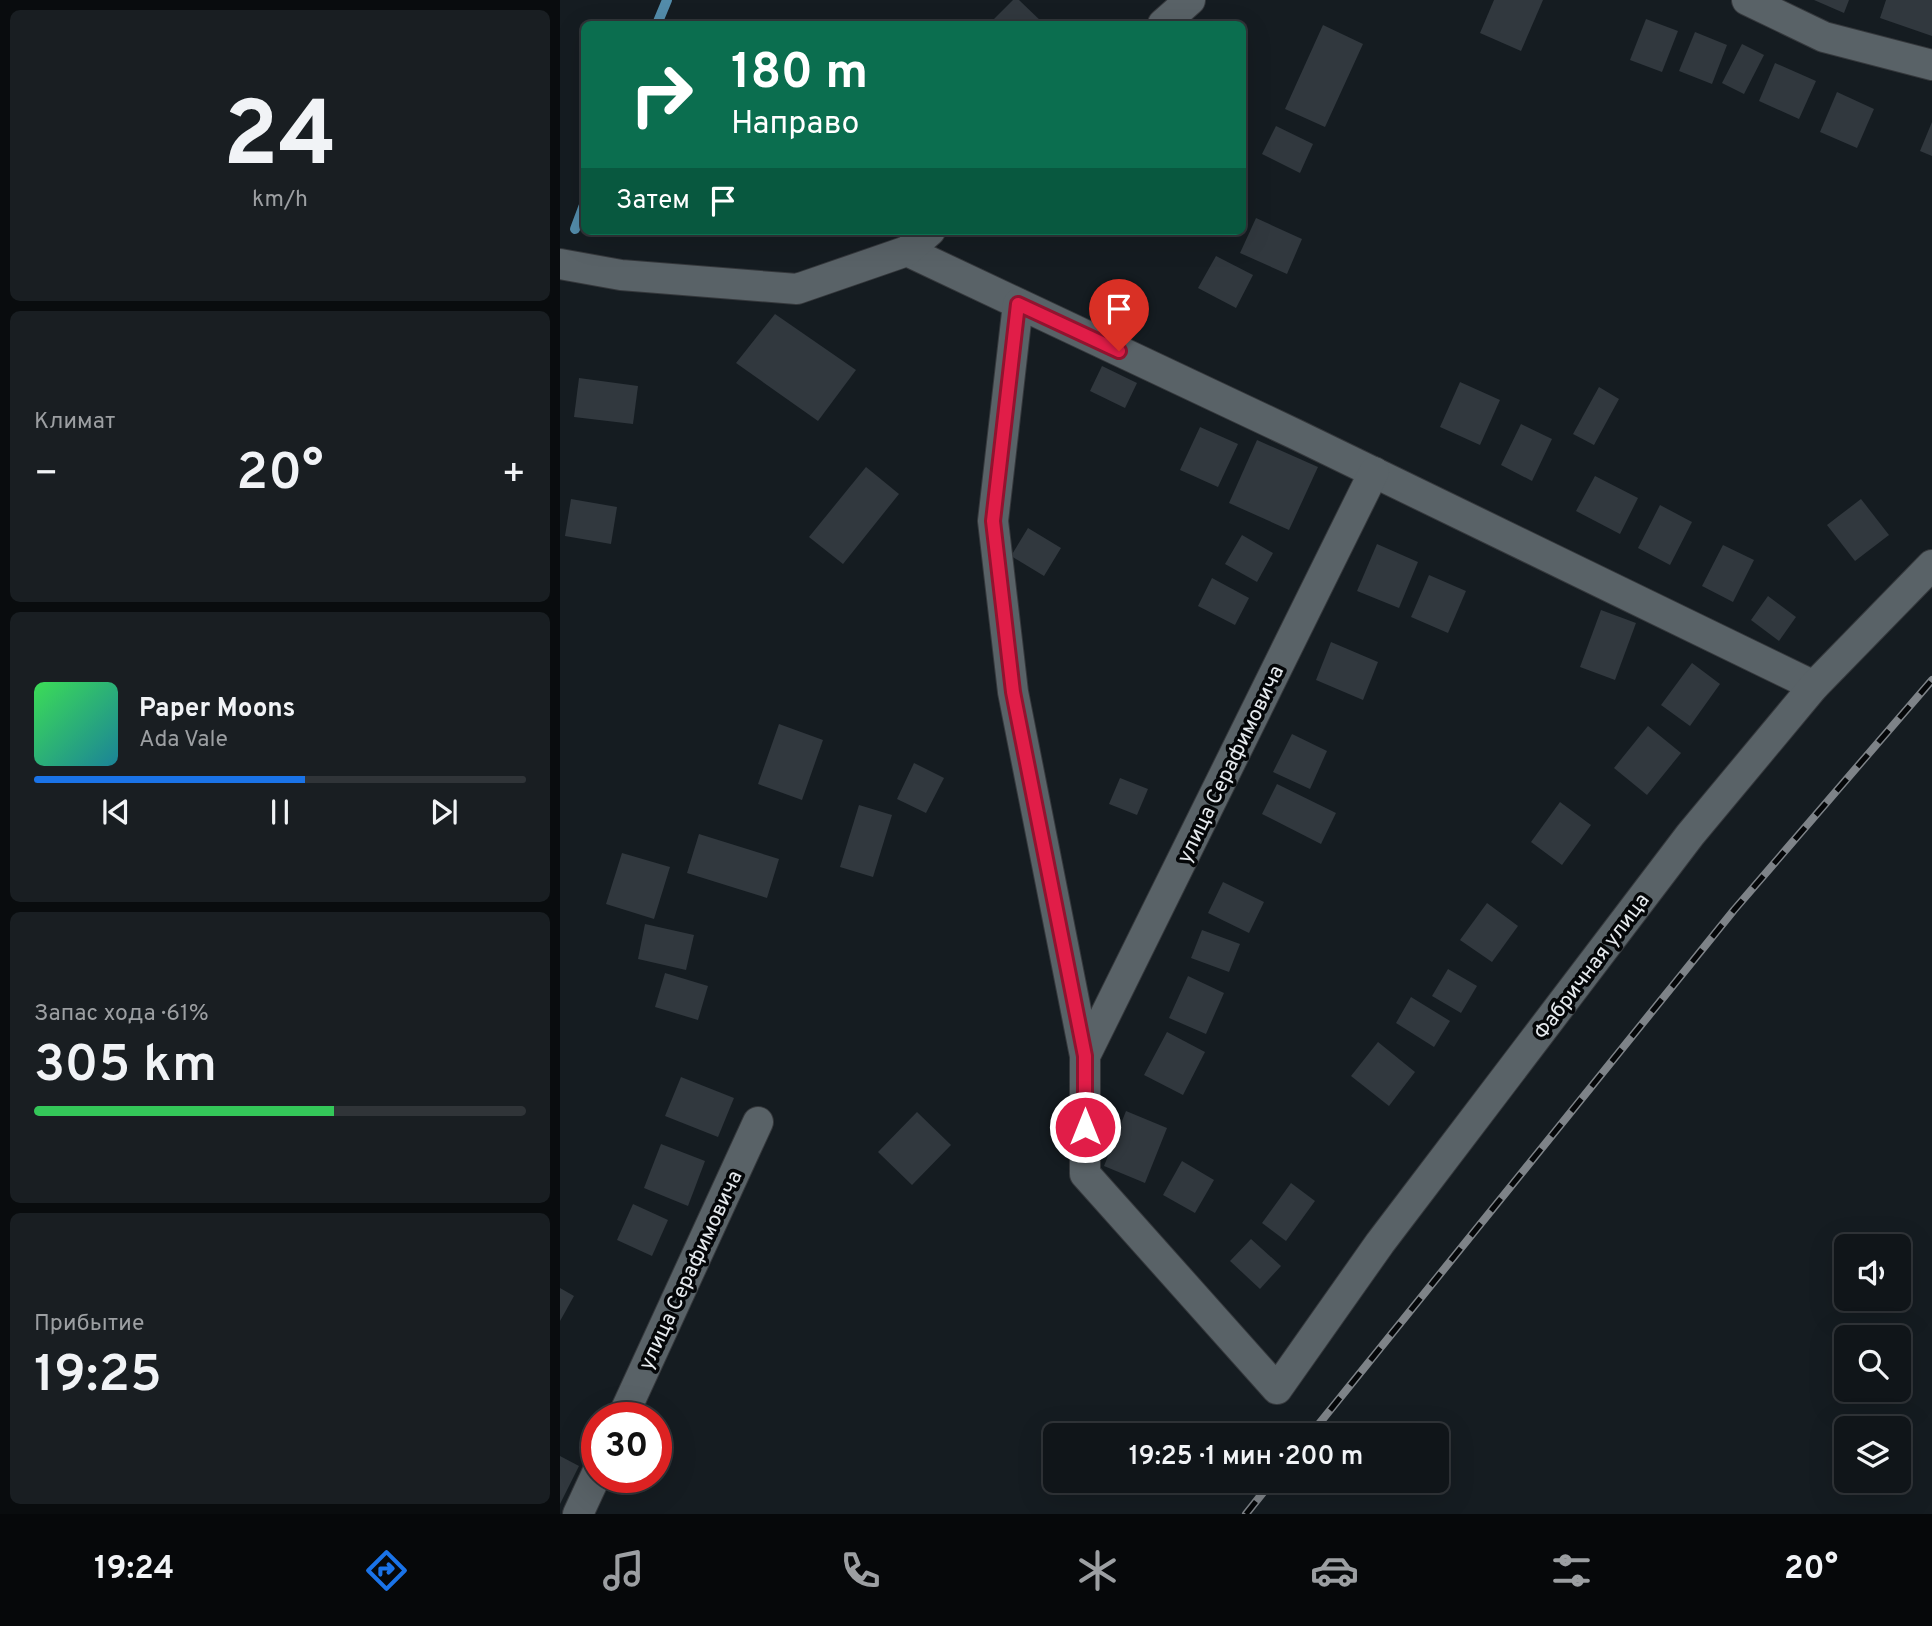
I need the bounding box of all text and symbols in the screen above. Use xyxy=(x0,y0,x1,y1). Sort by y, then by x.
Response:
text: 180 m xyxy=(731,44,868,106)
icon: right xyxy=(616,49,707,140)
text: 24 xyxy=(223,83,337,198)
text: Направо xyxy=(731,105,859,145)
icon: arrive xyxy=(704,182,742,220)
text: Затем xyxy=(616,185,690,218)
text: km/h xyxy=(252,186,308,215)
pin xyxy=(1089,279,1149,351)
icon: arrive xyxy=(1100,290,1138,328)
text: Климат xyxy=(34,408,115,437)
text: 20° xyxy=(236,442,324,508)
text: − xyxy=(34,451,59,500)
text: + xyxy=(501,451,526,500)
street label: улица Серафимовича xyxy=(1172,661,1291,868)
text: Paper Moons xyxy=(139,693,295,726)
text: Ada Vale xyxy=(139,726,228,755)
icon: previous xyxy=(97,793,135,831)
icon: pause xyxy=(261,793,299,831)
icon: next xyxy=(425,793,463,831)
street label: Фабричная улица xyxy=(1528,888,1656,1046)
text: Запас хода · 61% xyxy=(34,1000,209,1029)
text: 305 km xyxy=(34,1034,217,1100)
position arrow xyxy=(1048,1090,1122,1164)
street label: улица Серафимовича xyxy=(633,1167,749,1375)
map controls xyxy=(1834,1234,1911,1493)
button: sound xyxy=(1834,1234,1911,1311)
text: Прибытие xyxy=(34,1310,144,1339)
button: search xyxy=(1834,1325,1911,1402)
text: 19:25 xyxy=(34,1344,162,1410)
speed limit sign: 30 xyxy=(581,1402,672,1493)
button: layers xyxy=(1834,1416,1911,1493)
text: 19:25 · 1 мин · 200 m xyxy=(1129,1441,1363,1474)
icon: directions xyxy=(362,1546,411,1595)
icon: music xyxy=(599,1546,648,1595)
icon: phone xyxy=(836,1546,885,1595)
icon: climate xyxy=(1073,1546,1122,1595)
icon: car xyxy=(1310,1546,1359,1595)
icon: filters xyxy=(1547,1546,1596,1595)
text: 19:24 xyxy=(94,1550,174,1590)
text: 20° xyxy=(1784,1550,1838,1590)

